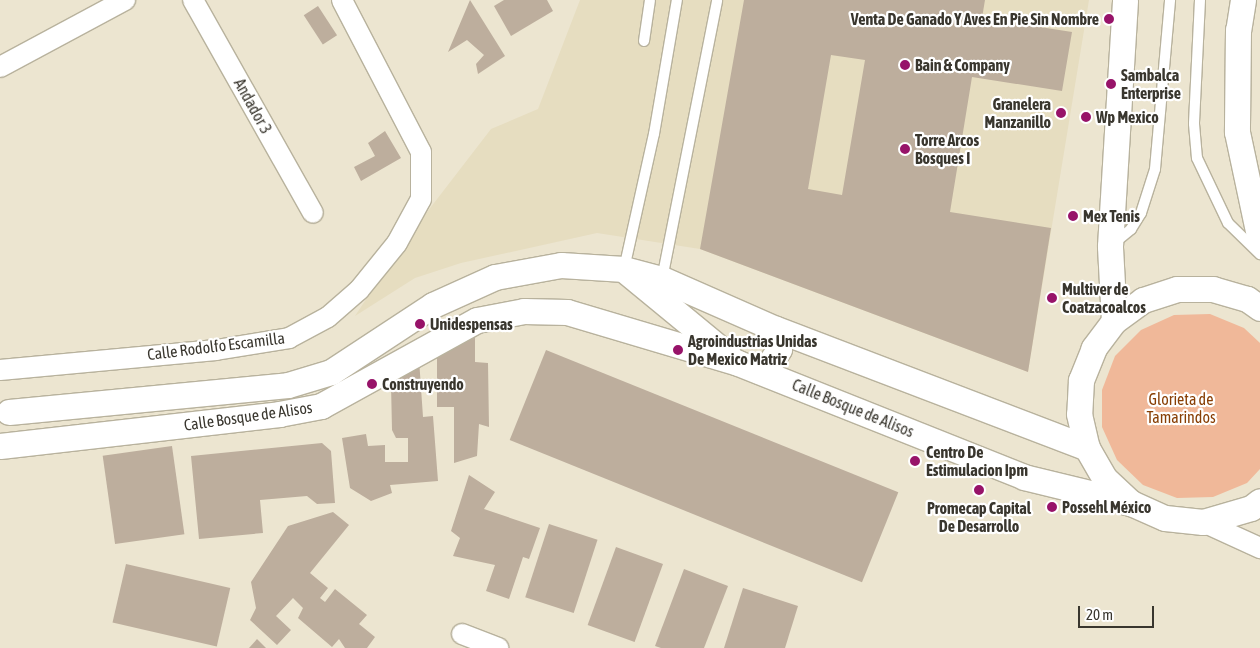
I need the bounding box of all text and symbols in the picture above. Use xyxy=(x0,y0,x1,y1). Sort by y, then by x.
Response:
place label: Venta De Ganado Y Aves En Pie Sin Nombre xyxy=(851,9,1099,29)
marker: Venta De Ganado Y Aves En Pie Sin Nombre xyxy=(1103,13,1115,25)
place label: Bain & Company xyxy=(915,55,1010,75)
marker: Bain & Company xyxy=(899,59,911,71)
place label: Sambalca Enterprise xyxy=(1121,65,1181,103)
street label: Andador 3 xyxy=(230,75,276,137)
marker: Sambalca Enterprise xyxy=(1105,78,1117,90)
place label: Granelera Manzanillo xyxy=(985,94,1051,132)
marker: Granelera Manzanillo xyxy=(1055,107,1067,119)
place label: Wp Mexico xyxy=(1096,107,1159,127)
marker: Wp Mexico xyxy=(1080,111,1092,123)
place label: Torre Arcos Bosques I xyxy=(915,130,979,168)
marker: Torre Arcos Bosques I xyxy=(899,143,911,155)
place label: Mex Tenis xyxy=(1083,206,1140,226)
marker: Mex Tenis xyxy=(1067,210,1079,222)
place label: Multiver de Coatzacoalcos xyxy=(1062,279,1146,317)
marker: Multiver de Coatzacoalcos xyxy=(1046,292,1058,304)
place label: Unidespensas xyxy=(430,314,513,334)
marker: Unidespensas xyxy=(414,318,426,330)
street label: Calle Rodolfo Escamilla xyxy=(146,328,286,364)
place label: Agroindustrias Unidas De Mexico Matriz xyxy=(688,331,817,369)
marker: Agroindustrias Unidas De Mexico Matriz xyxy=(672,344,684,356)
place label: Construyendo xyxy=(382,374,464,394)
street label: Calle Bosque de Alisos xyxy=(789,375,917,441)
marker: Construyendo xyxy=(366,378,378,390)
park label: Glorieta de Tamarindos xyxy=(1146,389,1216,427)
street label: Calle Bosque de Alisos xyxy=(183,397,313,435)
place label: Centro De Estimulacion Ipm xyxy=(926,442,1028,480)
marker: Centro De Estimulacion Ipm xyxy=(908,454,922,468)
marker: Promecap Capital De Desarrollo xyxy=(973,484,985,496)
place label: Possehl México xyxy=(1062,497,1151,517)
place label: Promecap Capital De Desarrollo xyxy=(927,498,1031,536)
marker: Possehl México xyxy=(1046,501,1058,513)
scale bar xyxy=(1080,596,1156,628)
text: 20 m xyxy=(1086,606,1113,623)

